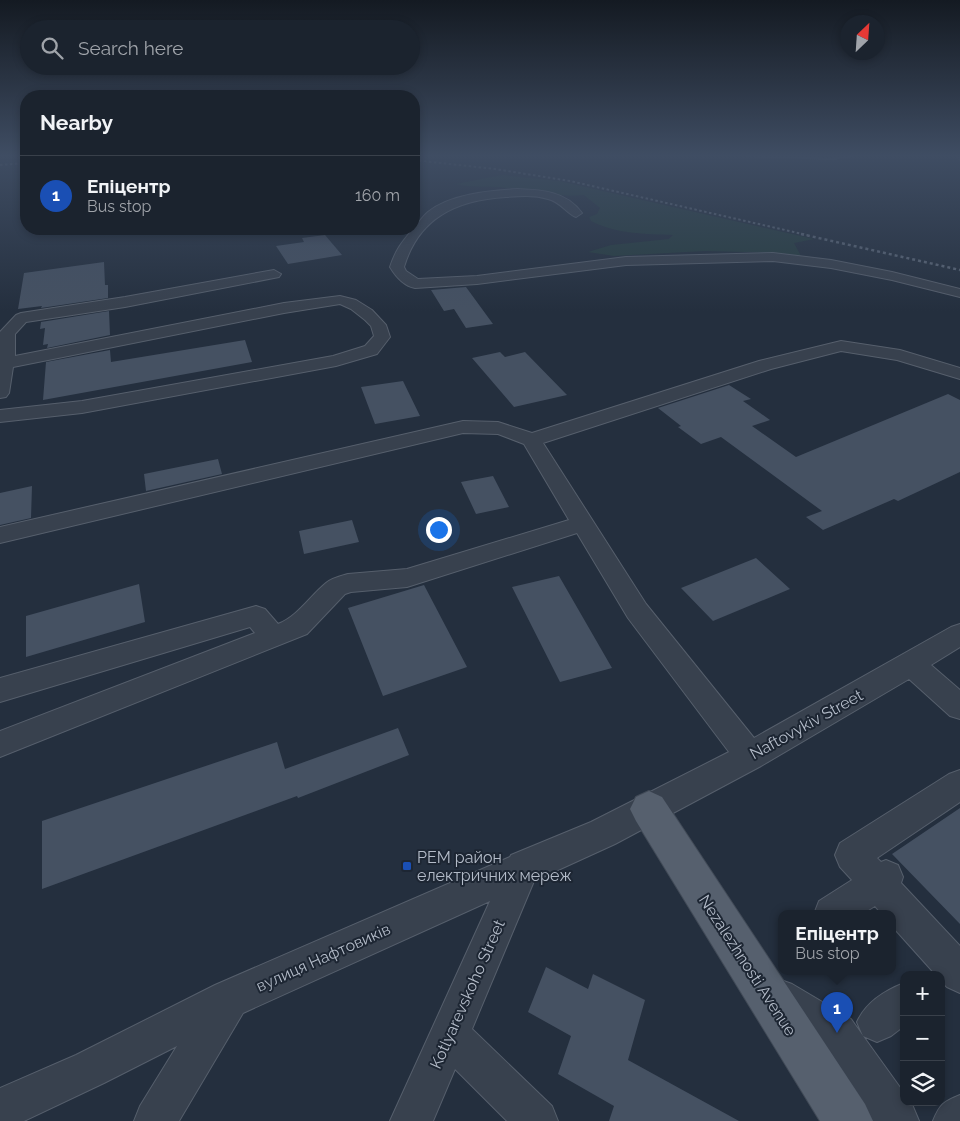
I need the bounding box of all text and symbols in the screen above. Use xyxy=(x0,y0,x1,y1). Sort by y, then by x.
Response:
north arrow xyxy=(840,15,885,60)
search box xyxy=(20,20,420,75)
icon: search xyxy=(38,34,66,62)
text: Search here xyxy=(78,37,184,59)
text: Nearby xyxy=(40,110,113,135)
text: Епіцентр xyxy=(87,175,170,197)
text: 1 xyxy=(52,186,60,205)
text: 160 m xyxy=(355,186,400,205)
text: Bus stop xyxy=(87,197,151,216)
your location xyxy=(426,517,452,543)
street label: Naftovykiv Street xyxy=(746,685,867,763)
place label: РЕМ район електричних мереж xyxy=(417,848,572,885)
marker: РЕМ район електричних мереж xyxy=(401,860,413,872)
street label: Nezalezhnosti Avenue xyxy=(695,891,800,1039)
popup xyxy=(778,910,896,975)
street label: Kotlyarevskoho Street xyxy=(426,916,509,1072)
street label: вулиця Нафтовиків xyxy=(253,919,393,996)
text: Епіцентр xyxy=(795,922,879,944)
text: Bus stop xyxy=(795,944,860,963)
map controls xyxy=(900,971,945,1106)
button: + xyxy=(900,971,945,1016)
pin: 1 xyxy=(821,992,853,1033)
button: − xyxy=(900,1016,945,1061)
button: layers xyxy=(900,1061,945,1106)

